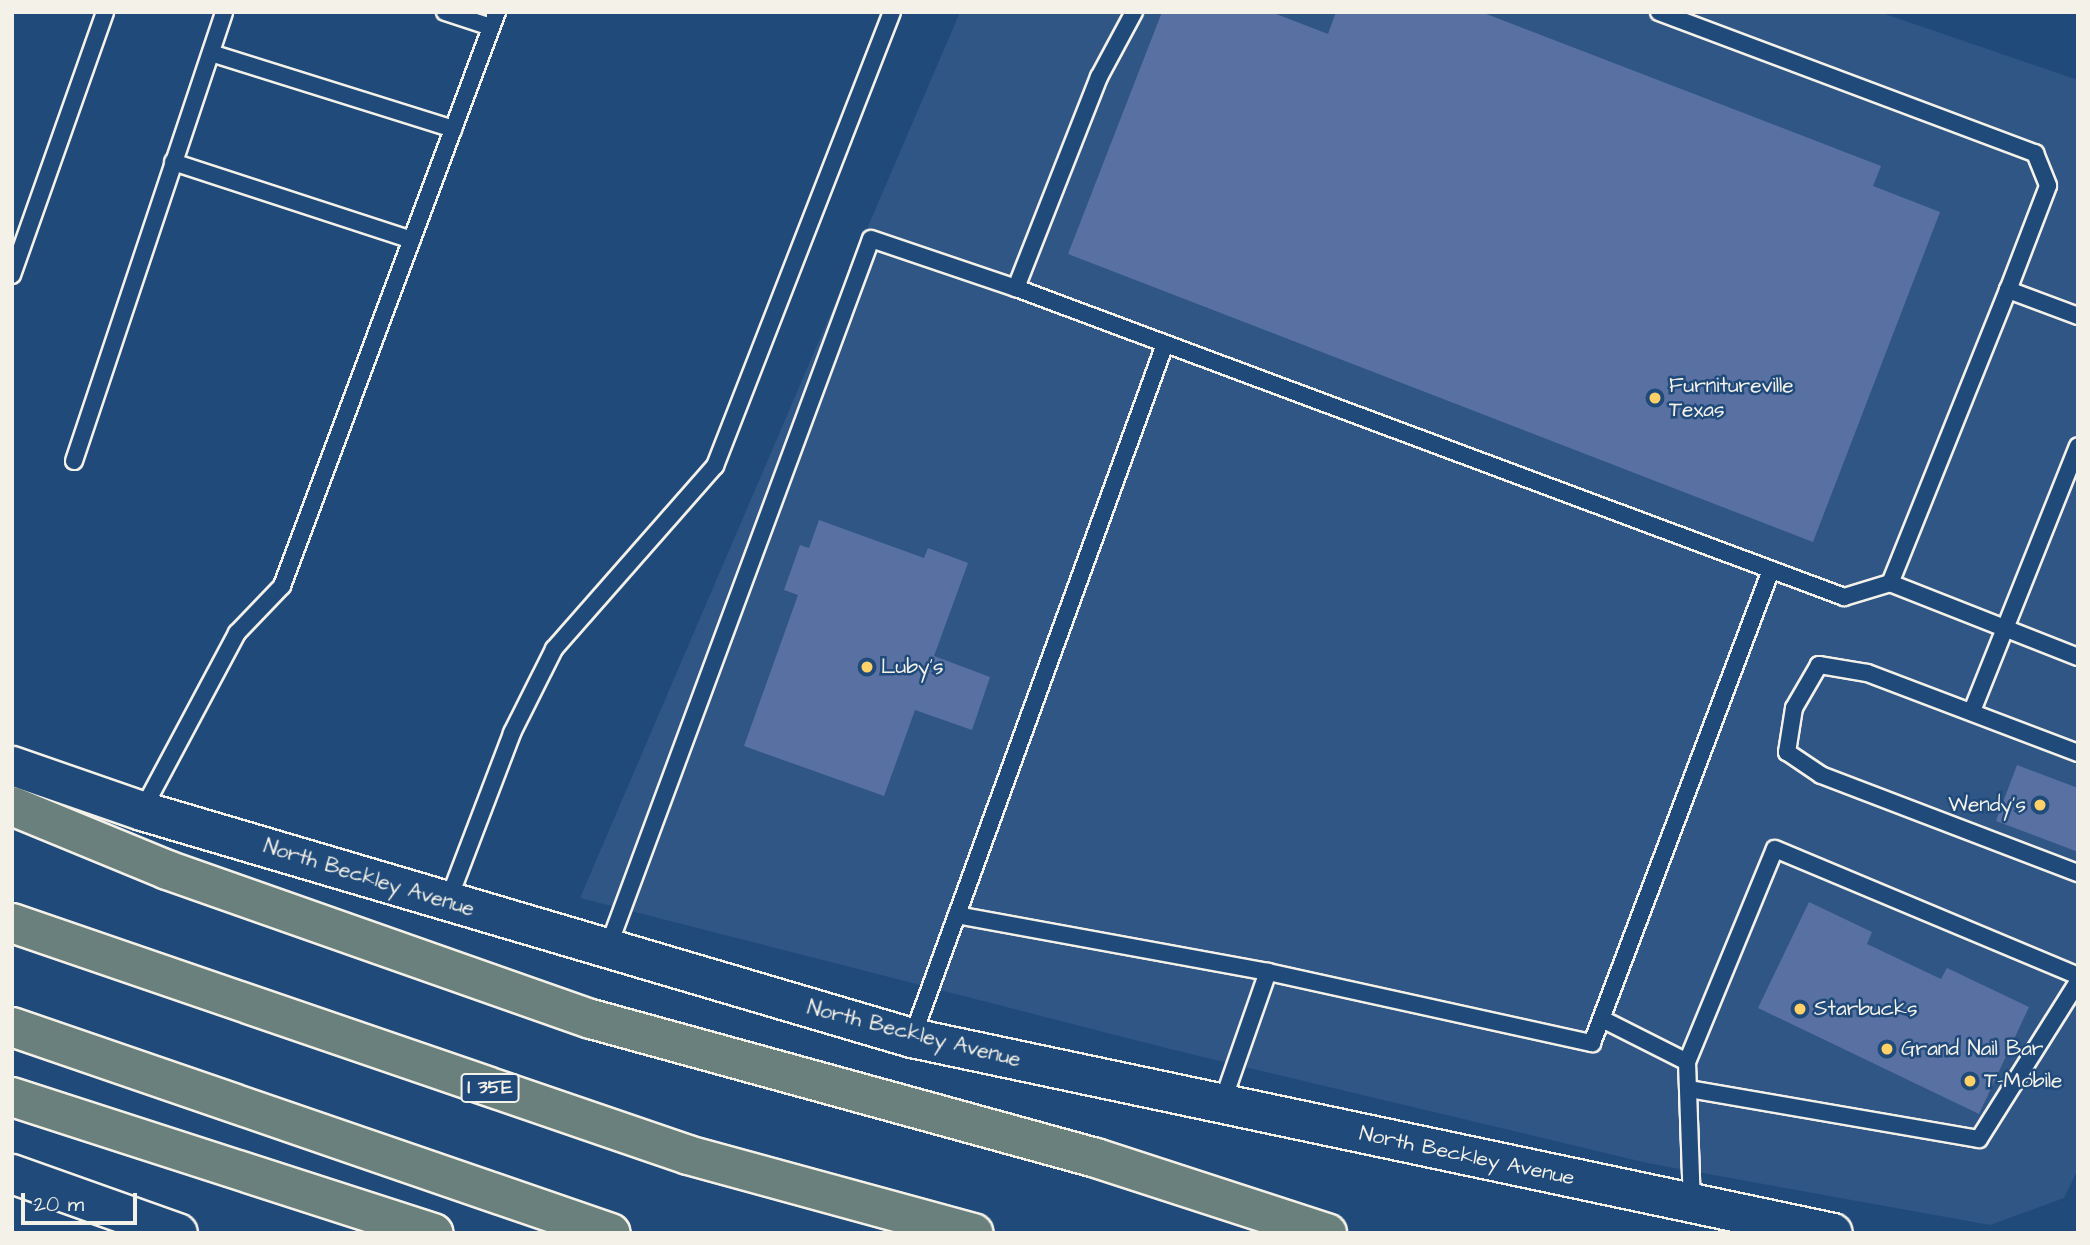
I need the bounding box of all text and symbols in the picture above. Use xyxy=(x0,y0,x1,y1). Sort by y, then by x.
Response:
place label: Furnitureville Texas xyxy=(1669,373,1794,423)
marker: Furnitureville Texas xyxy=(1647,390,1663,406)
place label: Luby's xyxy=(881,654,943,680)
marker: Luby's xyxy=(859,659,875,675)
place label: Wendy's xyxy=(1948,792,2026,818)
marker: Wendy's xyxy=(2032,797,2048,813)
street label: North Beckley Avenue xyxy=(261,834,477,922)
street label: North Beckley Avenue xyxy=(805,995,1023,1073)
place label: Starbucks xyxy=(1814,996,1917,1022)
marker: Starbucks xyxy=(1792,1001,1808,1017)
place label: Grand Nail Bar xyxy=(1901,1036,2043,1062)
marker: Grand Nail Bar xyxy=(1879,1041,1895,1057)
place label: T-Mobile xyxy=(1984,1068,2062,1094)
road number: I 35E xyxy=(460,1072,520,1104)
marker: T-Mobile xyxy=(1962,1073,1978,1089)
street label: North Beckley Avenue xyxy=(1357,1121,1577,1191)
scale bar xyxy=(24,1178,140,1222)
text: 20 m xyxy=(34,1190,84,1219)

